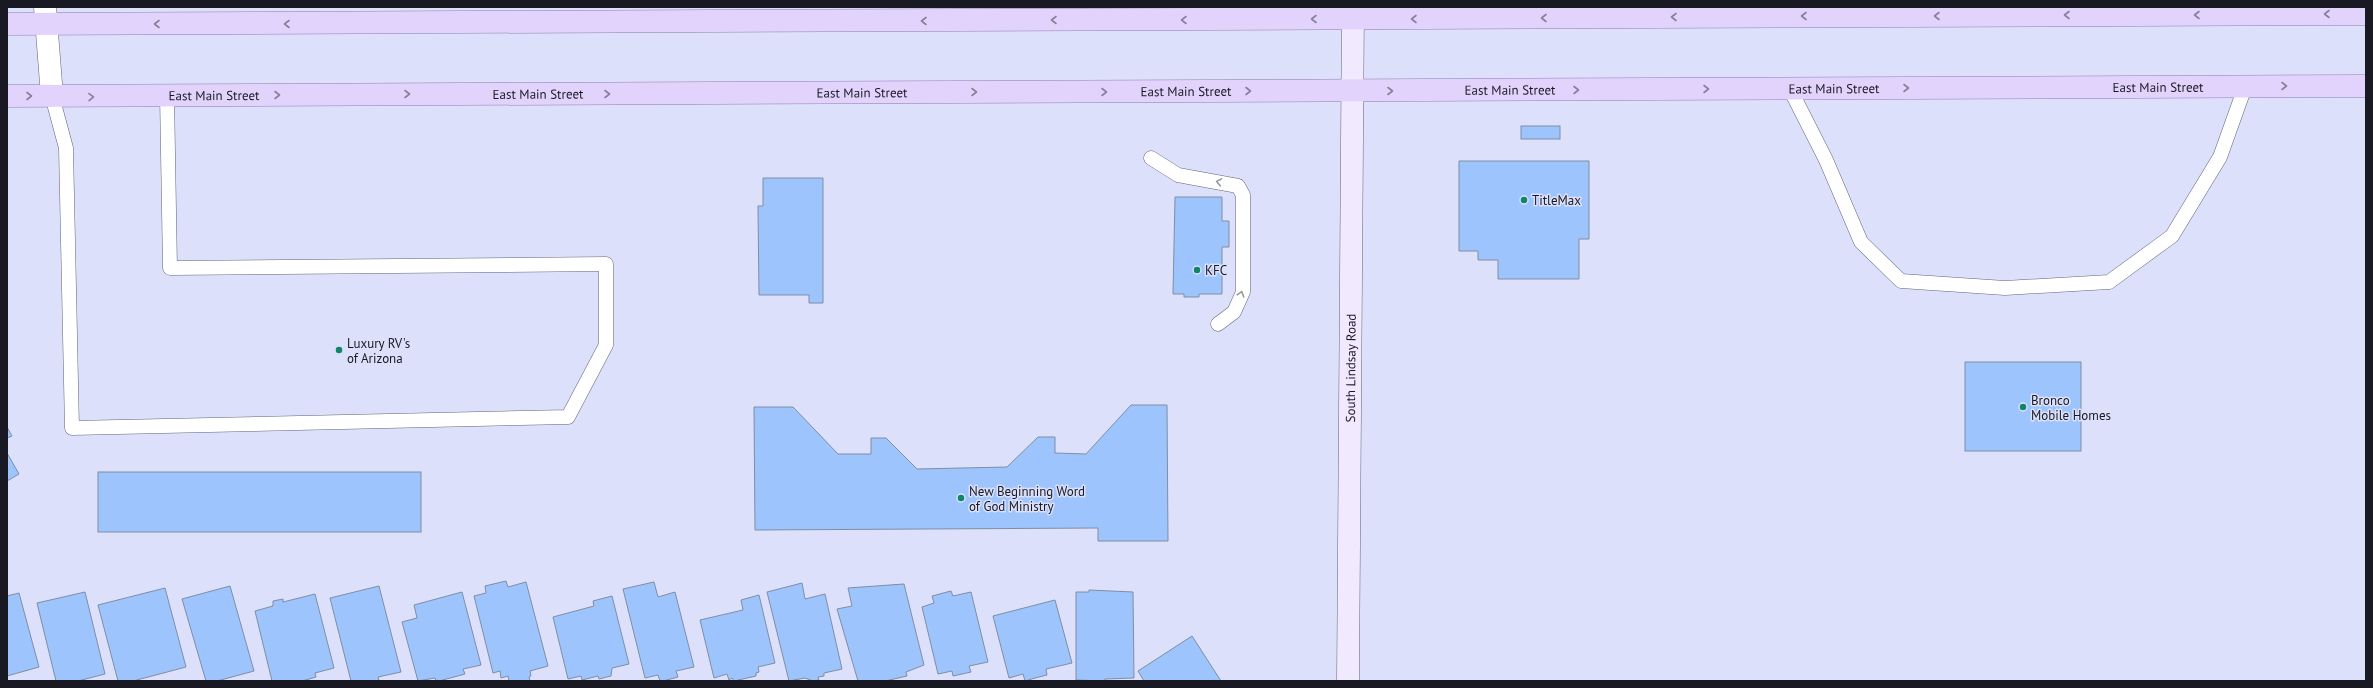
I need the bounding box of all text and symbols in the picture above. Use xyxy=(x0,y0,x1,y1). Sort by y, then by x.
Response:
one-way arrow xyxy=(2324,10,2330,18)
one-way arrow xyxy=(2064,11,2070,19)
one-way arrow xyxy=(2194,11,2200,19)
one-way arrow xyxy=(1801,12,1807,21)
one-way arrow xyxy=(1934,12,1940,20)
one-way arrow xyxy=(1671,13,1677,21)
one-way arrow xyxy=(1541,14,1547,22)
one-way arrow xyxy=(1311,15,1317,23)
one-way arrow xyxy=(1411,15,1417,23)
one-way arrow xyxy=(1051,16,1057,24)
one-way arrow xyxy=(1181,16,1187,24)
one-way arrow xyxy=(921,17,927,25)
one-way arrow xyxy=(154,20,160,28)
one-way arrow xyxy=(284,20,290,28)
street label: East Main Street xyxy=(2112,78,2204,96)
street label: East Main Street xyxy=(1788,80,1880,97)
street label: East Main Street xyxy=(1464,81,1556,98)
street label: East Main Street xyxy=(1141,82,1232,100)
one-way arrow xyxy=(2281,82,2287,90)
street label: East Main Street xyxy=(817,84,908,101)
one-way arrow xyxy=(1903,84,1909,92)
street label: East Main Street xyxy=(493,85,584,102)
one-way arrow xyxy=(1703,85,1709,93)
street label: East Main Street xyxy=(169,86,260,104)
one-way arrow xyxy=(1573,86,1579,94)
one-way arrow xyxy=(1245,87,1251,95)
one-way arrow xyxy=(1387,87,1393,95)
one-way arrow xyxy=(971,88,977,96)
one-way arrow xyxy=(1101,88,1107,96)
one-way arrow xyxy=(404,90,410,98)
one-way arrow xyxy=(604,90,610,98)
one-way arrow xyxy=(274,91,280,99)
one-way arrow xyxy=(26,92,32,100)
one-way arrow xyxy=(88,93,94,101)
one-way arrow xyxy=(1216,178,1222,187)
place label: TitleMax xyxy=(1532,192,1581,209)
marker: TitleMax xyxy=(1519,195,1529,205)
place label: KFC xyxy=(1205,262,1227,279)
marker: KFC xyxy=(1192,265,1202,275)
one-way arrow xyxy=(1236,291,1245,298)
street label: South Lindsay Road xyxy=(1341,314,1359,422)
place label: Luxury RV's of Arizona xyxy=(347,335,410,367)
marker: Luxury RV's of Arizona xyxy=(334,345,344,355)
place label: Bronco Mobile Homes xyxy=(2031,392,2111,424)
marker: Bronco Mobile Homes xyxy=(2018,402,2028,412)
place label: New Beginning Word of God Ministry xyxy=(969,483,1085,515)
marker: New Beginning Word of God Ministry xyxy=(956,493,966,503)

